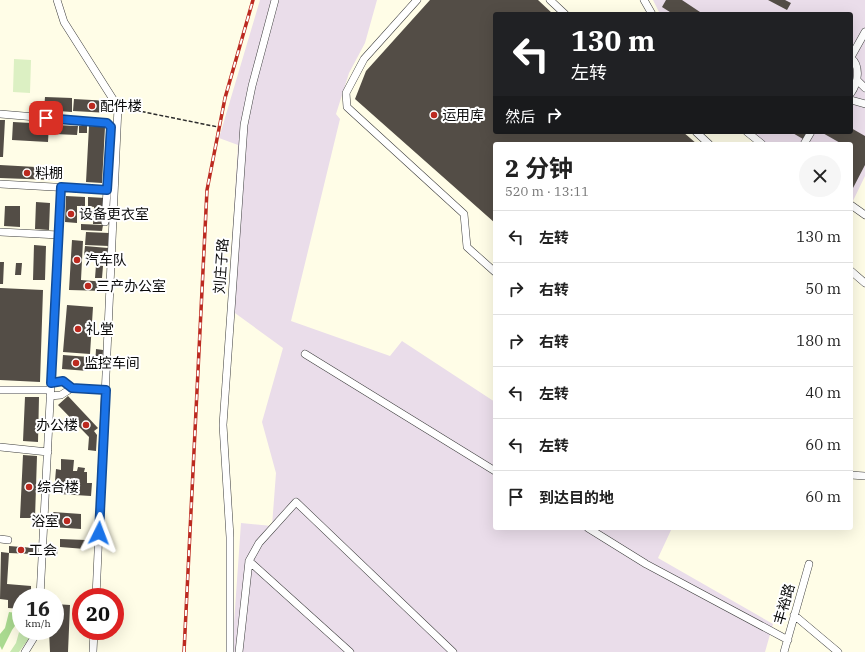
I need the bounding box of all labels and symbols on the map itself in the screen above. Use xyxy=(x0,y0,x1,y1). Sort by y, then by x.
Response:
place label: 配件楼 xyxy=(100,97,142,115)
pin xyxy=(29,101,63,135)
marker: 配件楼 xyxy=(87,101,97,111)
place label: 运用库 xyxy=(442,106,484,124)
marker: 运用库 xyxy=(429,110,439,120)
place label: 料棚 xyxy=(35,164,63,182)
marker: 料棚 xyxy=(22,168,32,178)
place label: 设备更衣室 xyxy=(79,205,149,223)
marker: 设备更衣室 xyxy=(66,209,76,219)
street label: 刘庄子路 xyxy=(210,237,232,295)
place label: 汽车队 xyxy=(85,251,127,269)
marker: 汽车队 xyxy=(72,255,82,265)
place label: 三产办公室 xyxy=(96,277,166,295)
marker: 三产办公室 xyxy=(83,281,93,291)
place label: 礼堂 xyxy=(86,320,114,338)
marker: 礼堂 xyxy=(73,324,83,334)
place label: 监控车间 xyxy=(84,354,140,372)
marker: 监控车间 xyxy=(71,358,81,368)
place label: 办公楼 xyxy=(36,416,78,434)
marker: 办公楼 xyxy=(81,420,91,430)
place label: 综合楼 xyxy=(37,478,79,496)
marker: 综合楼 xyxy=(24,482,34,492)
place label: 浴室 xyxy=(31,512,59,530)
position arrow xyxy=(78,512,120,554)
marker: 浴室 xyxy=(62,516,72,526)
place label: 工会 xyxy=(29,541,57,559)
marker: 工会 xyxy=(16,545,26,555)
street label: 丰裕路 xyxy=(770,581,798,627)
speed limit sign: 20 xyxy=(72,588,124,640)

